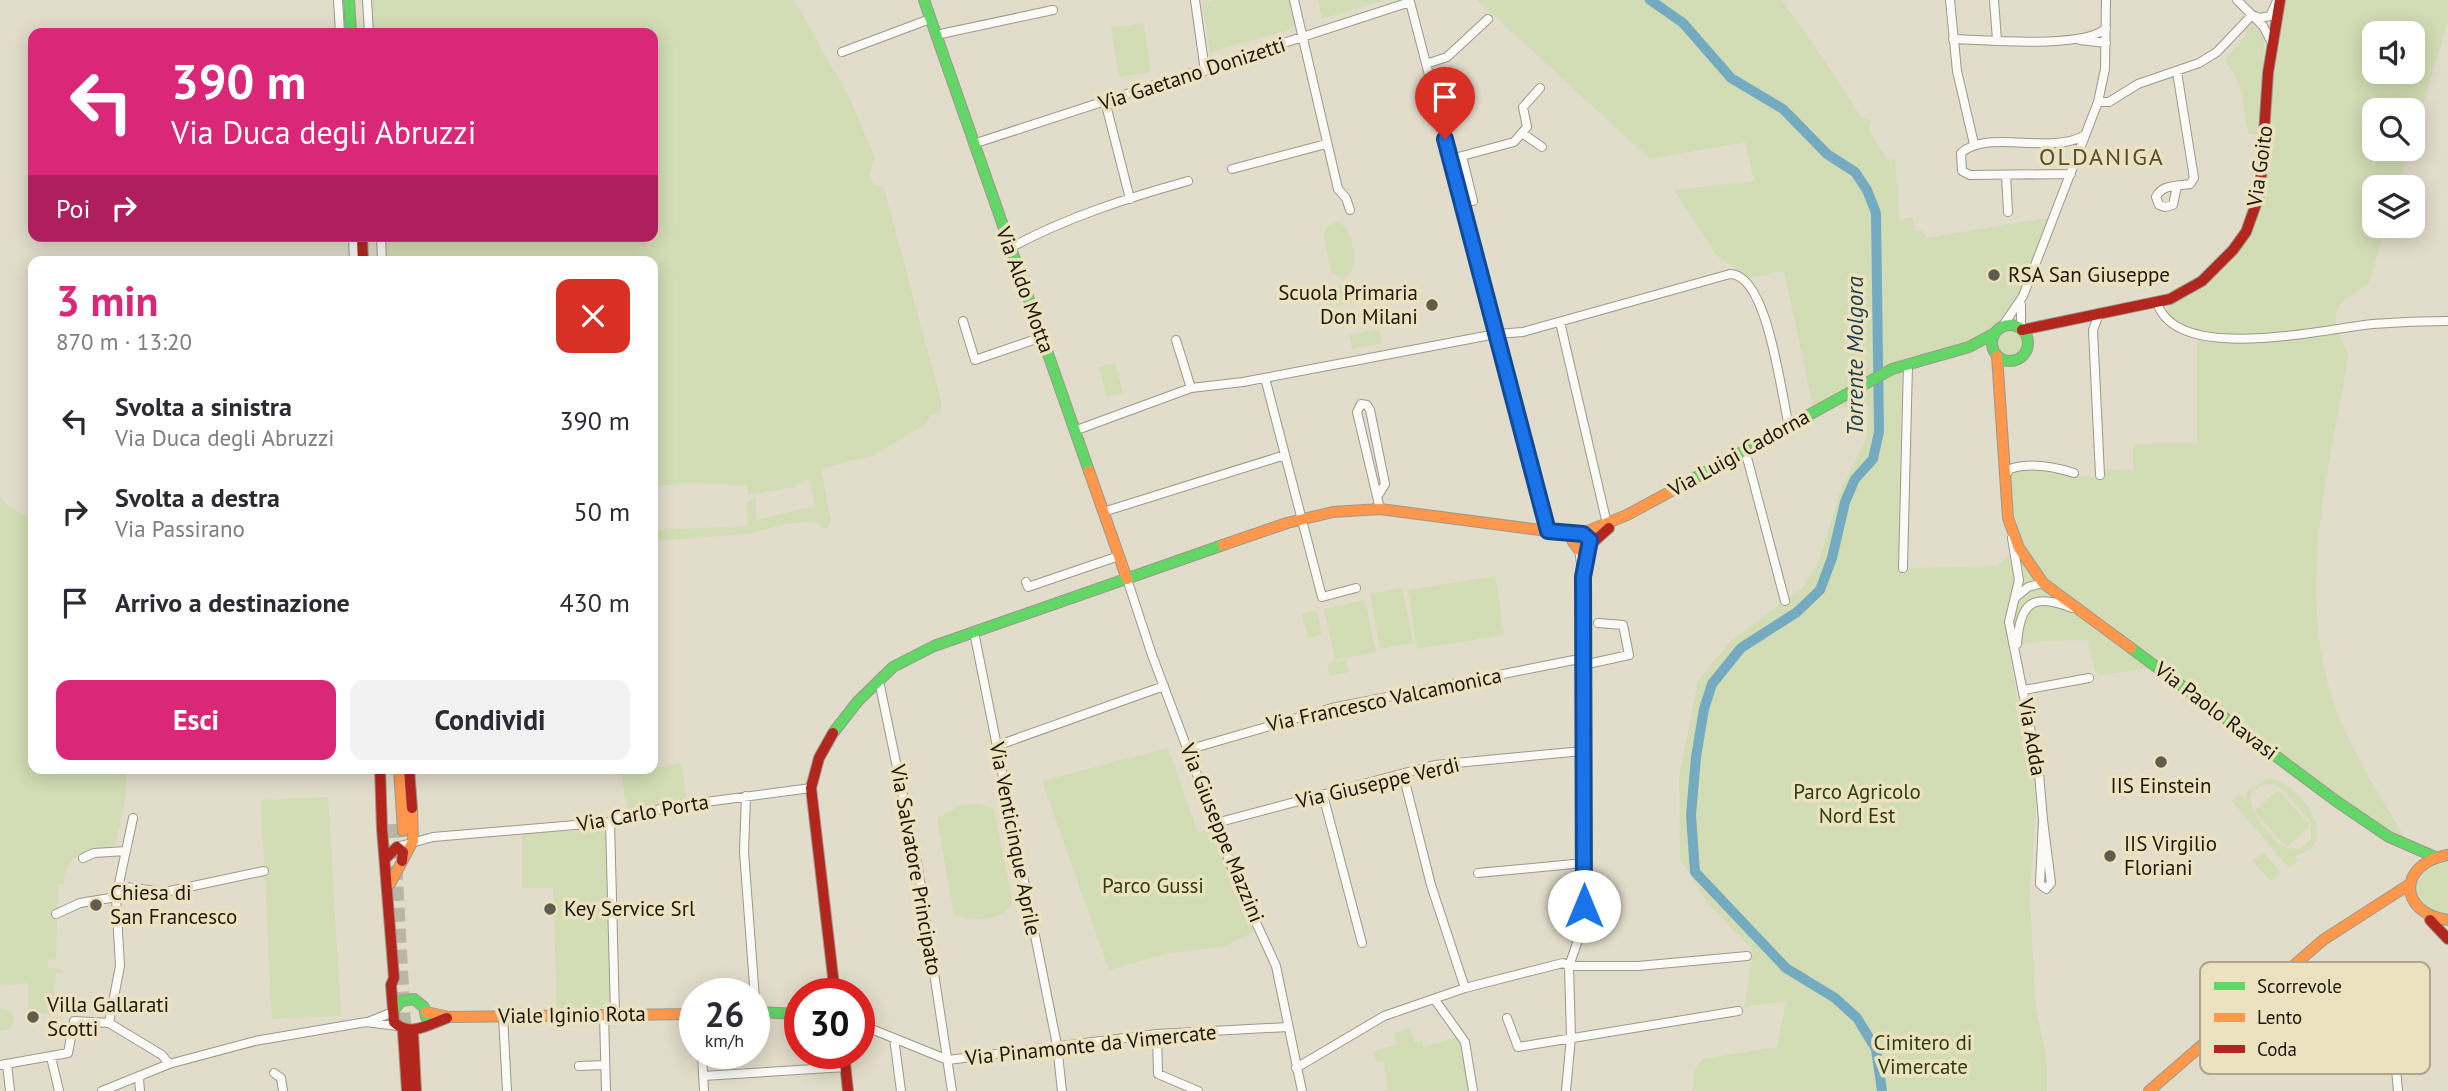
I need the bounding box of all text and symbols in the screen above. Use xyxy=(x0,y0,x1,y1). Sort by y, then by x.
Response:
map controls xyxy=(2362,21,2425,238)
button: sound xyxy=(2362,21,2425,84)
street label: Via Gaetano Donizetti xyxy=(1094,31,1289,117)
text: 390 m xyxy=(171,49,306,113)
icon: left xyxy=(56,56,147,147)
pin xyxy=(1415,67,1475,139)
icon: arrive xyxy=(1426,78,1464,116)
button: search xyxy=(2362,98,2425,161)
text: Via Duca degli Abruzzi xyxy=(171,111,476,153)
street label: Via Goito xyxy=(2240,124,2279,209)
district label: OLDANIGA xyxy=(2039,141,2165,172)
button: layers xyxy=(2362,175,2425,238)
icon: right xyxy=(105,189,143,227)
text: Poi xyxy=(56,192,91,225)
street label: Via Aldo Motta xyxy=(990,222,1061,356)
place label: RSA San Giuseppe xyxy=(2008,261,2170,288)
marker: RSA San Giuseppe xyxy=(1986,267,2002,283)
text: 3 min xyxy=(56,273,158,328)
water label: Torrente Molgora xyxy=(1840,276,1869,436)
button: close xyxy=(556,279,630,353)
place label: Scuola Primaria Don Milani xyxy=(1278,279,1418,330)
marker: Scuola Primaria Don Milani xyxy=(1424,297,1440,313)
text: 870 m · 13:20 xyxy=(56,327,192,356)
text: Svolta a sinistra xyxy=(115,390,292,423)
icon: left xyxy=(56,402,94,440)
street label: Via Luigi Cadorna xyxy=(1663,403,1814,503)
text: 390 m xyxy=(559,404,630,437)
text: Via Duca degli Abruzzi xyxy=(115,423,334,452)
text: Svolta a destra xyxy=(115,481,280,514)
icon: right xyxy=(56,493,94,531)
text: 50 m xyxy=(574,495,630,528)
text: Via Passirano xyxy=(115,514,245,543)
icon: arrive xyxy=(56,584,94,622)
text: Arrivo a destinazione xyxy=(115,586,350,619)
text: 430 m xyxy=(559,586,630,619)
street label: Via Paolo Ravasi xyxy=(2149,655,2283,766)
street label: Via Francesco Valcamonica xyxy=(1263,661,1504,738)
button: Esci xyxy=(56,680,336,760)
button: Condividi xyxy=(350,680,630,760)
street label: Via Adda xyxy=(2012,695,2053,778)
street label: Via Venticinque Aprile xyxy=(983,739,1047,938)
street label: Via Giuseppe Mazzini xyxy=(1174,739,1271,926)
street label: Via Giuseppe Verdi xyxy=(1293,751,1462,815)
marker: IIS Einstein xyxy=(2153,754,2169,770)
street label: Via Salvatore Principato xyxy=(884,761,948,977)
place label: IIS Einstein xyxy=(2111,772,2211,799)
park label: Parco Agricolo Nord Est xyxy=(1793,778,1921,829)
street label: Via Carlo Porta xyxy=(574,788,711,838)
place label: IIS Virgilio Floriani xyxy=(2124,830,2217,881)
marker: IIS Virgilio Floriani xyxy=(2102,848,2118,864)
position arrow xyxy=(1547,869,1621,943)
park label: Parco Gussi xyxy=(1102,872,1204,899)
place label: Chiesa di San Francesco xyxy=(110,879,237,930)
place label: Key Service Srl xyxy=(564,895,695,922)
marker: Chiesa di San Francesco xyxy=(88,897,104,913)
marker: Key Service Srl xyxy=(542,901,558,917)
legend xyxy=(2200,962,2430,1074)
text: Scorrevole xyxy=(2257,974,2342,998)
speed limit sign: 30 xyxy=(784,978,875,1069)
place label: Villa Gallarati Scotti xyxy=(46,991,169,1042)
text: 26 xyxy=(705,991,744,1037)
street label: Viale Iginio Rota xyxy=(497,1000,646,1029)
text: Lento xyxy=(2257,1005,2302,1029)
marker: Villa Gallarati Scotti xyxy=(25,1009,41,1025)
street label: Via Pinamonte da Vimercate xyxy=(963,1018,1218,1071)
text: km/h xyxy=(705,1029,744,1052)
park label: Cimitero di Vimercate xyxy=(1874,1029,1972,1080)
text: Coda xyxy=(2257,1037,2297,1061)

